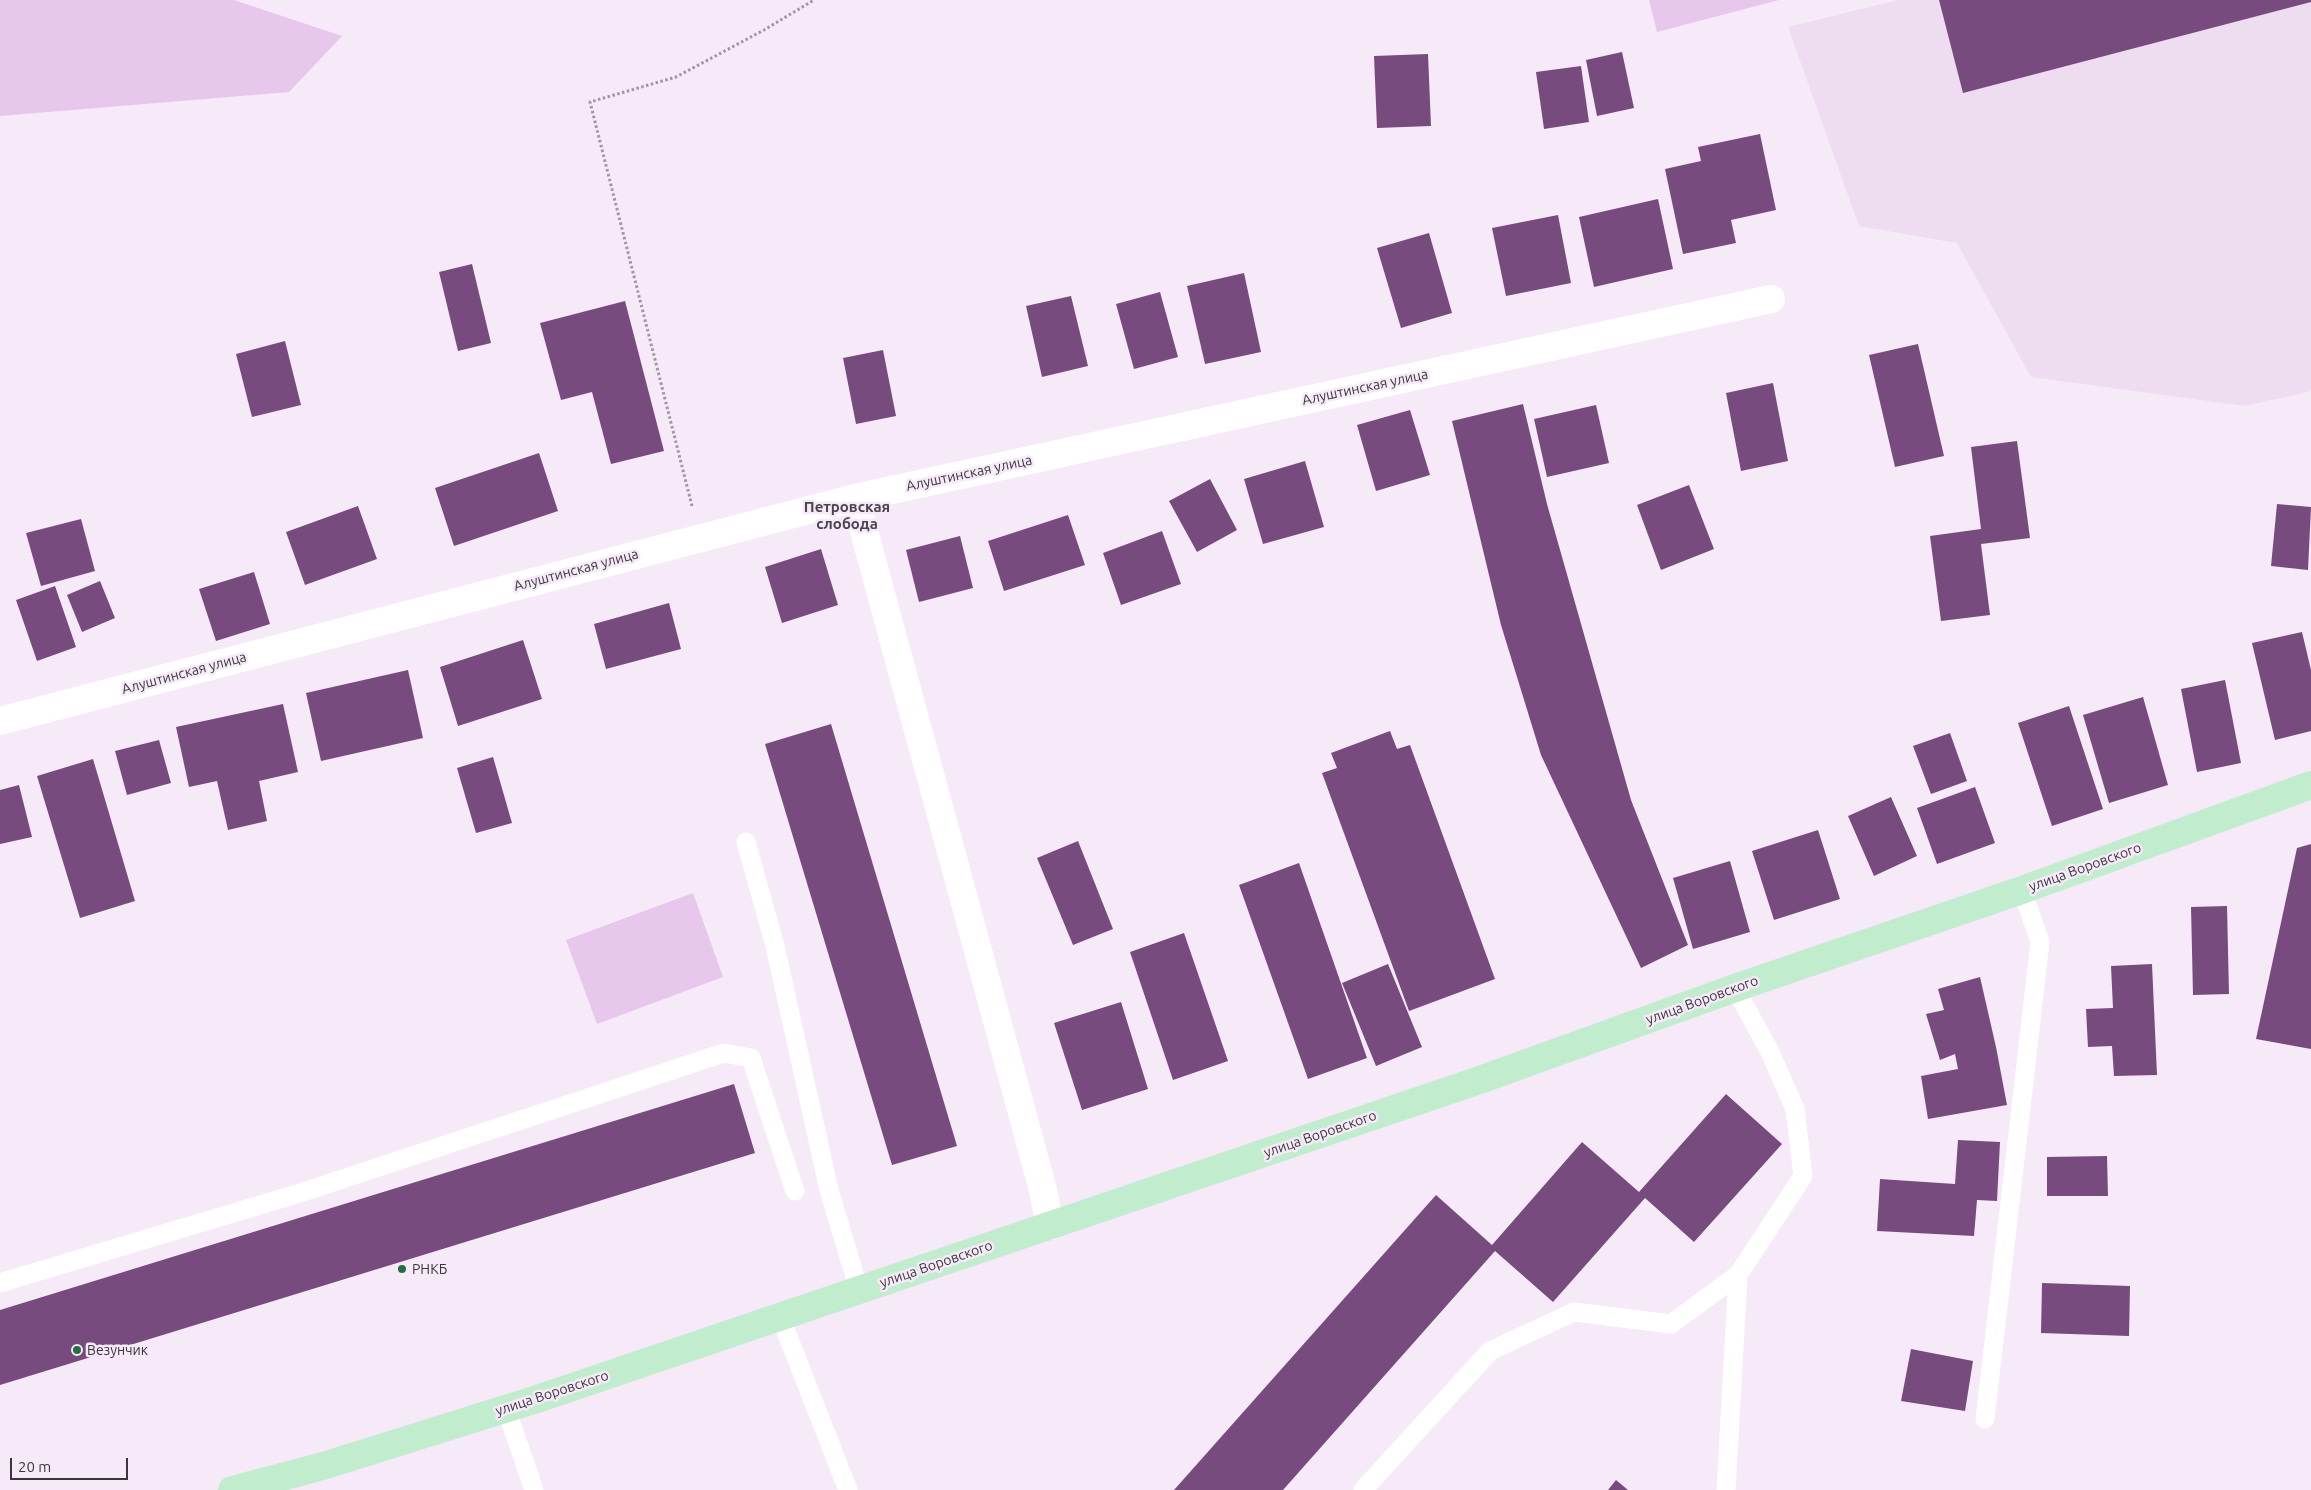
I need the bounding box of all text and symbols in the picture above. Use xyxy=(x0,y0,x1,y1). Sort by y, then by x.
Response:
street label: Алуштинская улица xyxy=(1300,365,1430,409)
street label: Алуштинская улица xyxy=(904,451,1034,495)
district label: Петровская слобода xyxy=(804,498,890,533)
street label: Алуштинская улица xyxy=(512,545,640,595)
street label: Алуштинская улица xyxy=(120,648,248,698)
street label: улица Воровского xyxy=(2027,839,2143,895)
street label: улица Воровского xyxy=(1644,972,1760,1028)
street label: улица Воровского xyxy=(1261,1107,1379,1161)
street label: улица Воровского xyxy=(877,1237,995,1291)
place label: РНКБ xyxy=(412,1261,447,1277)
marker: РНКБ xyxy=(396,1263,408,1275)
place label: Везунчик xyxy=(87,1342,148,1358)
marker: Везунчик xyxy=(71,1344,83,1356)
street label: улица Воровского xyxy=(493,1367,611,1419)
scale bar xyxy=(12,1448,130,1480)
text: 20 m xyxy=(18,1458,51,1475)

